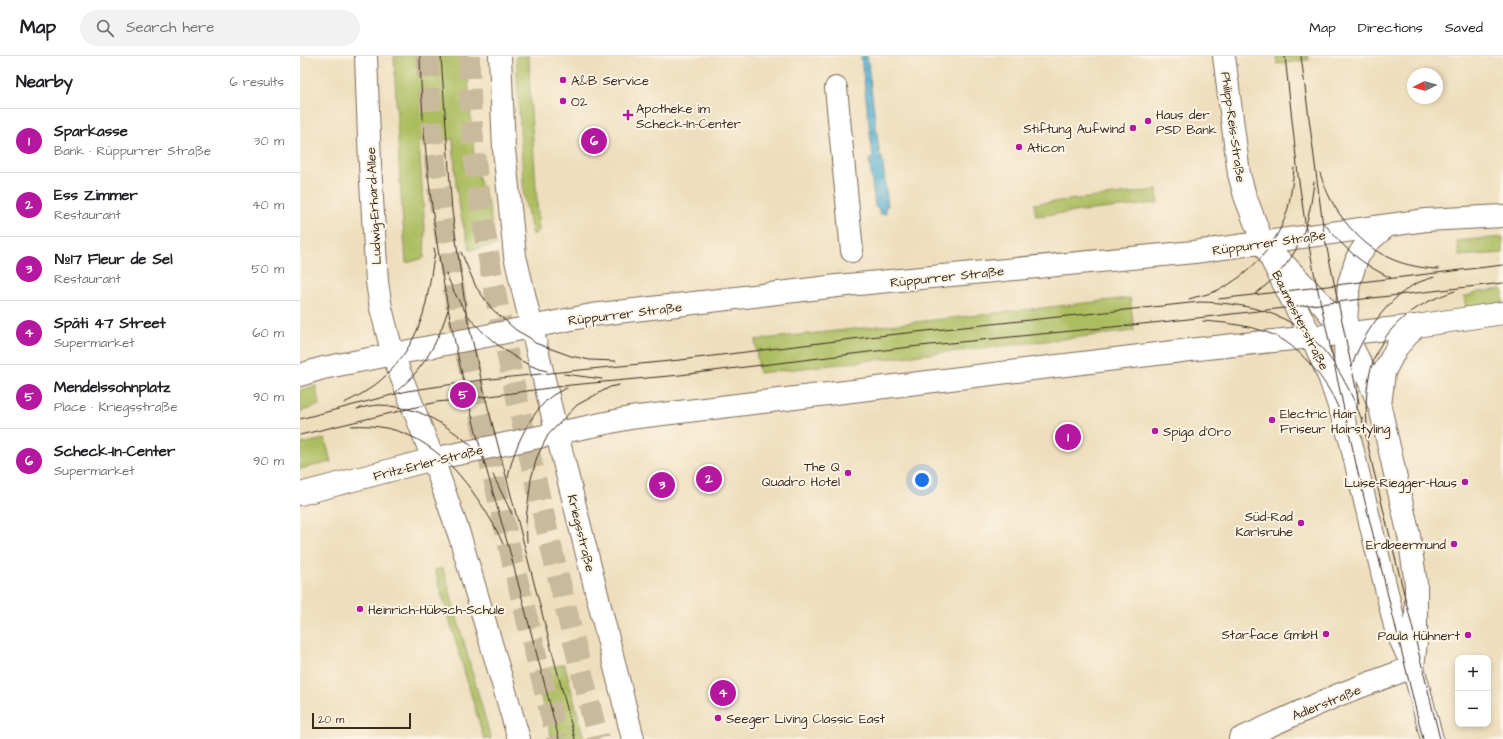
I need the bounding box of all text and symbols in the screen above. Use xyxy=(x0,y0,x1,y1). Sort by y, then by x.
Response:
search box xyxy=(80,10,360,46)
text: Map xyxy=(20,14,56,41)
icon: search xyxy=(94,17,116,39)
text: Search here xyxy=(126,17,215,38)
text: Map xyxy=(1309,18,1336,38)
text: Directions xyxy=(1358,18,1423,38)
text: Saved xyxy=(1445,18,1483,38)
north arrow xyxy=(1407,68,1443,104)
text: Nearby xyxy=(16,70,73,94)
street label: Philipp-Reis-Straße xyxy=(1216,71,1250,184)
place label: A&B Service xyxy=(571,72,649,90)
text: 6 results xyxy=(229,73,284,91)
marker: A&B Service xyxy=(558,75,568,85)
place label: O2 xyxy=(571,93,588,111)
marker: O2 xyxy=(558,96,568,106)
place label: Apotheke im Scheck-In-Center xyxy=(636,100,741,133)
place label: Haus der PSD Bank xyxy=(1156,106,1217,139)
marker: Apotheke im Scheck-In-Center xyxy=(623,110,633,120)
marker: Haus der PSD Bank xyxy=(1143,116,1153,126)
place label: Stiftung Aufwind xyxy=(1023,120,1125,139)
text: Sparkasse xyxy=(54,121,128,142)
marker: Stiftung Aufwind xyxy=(1128,123,1138,133)
pin: 6 xyxy=(581,126,607,156)
text: 1 xyxy=(28,132,30,150)
text: 30 m xyxy=(254,132,284,150)
place label: Aticon xyxy=(1027,139,1065,157)
text: Bank · Rüppurrer Straße xyxy=(54,142,211,160)
marker: Aticon xyxy=(1014,142,1024,152)
street label: Ludwig-Erhard-Allee xyxy=(362,147,387,265)
text: Ess Zimmer xyxy=(54,185,138,206)
text: 2 xyxy=(25,196,33,214)
text: 40 m xyxy=(252,196,284,214)
text: Restaurant xyxy=(54,206,121,224)
street label: Rüppurrer Straße xyxy=(1211,226,1327,260)
text: №17 Fleur de Sel xyxy=(54,249,173,270)
text: 3 xyxy=(26,260,32,278)
text: 50 m xyxy=(251,260,284,278)
street label: Rüppurrer Straße xyxy=(889,262,1005,292)
street label: Baumeisterstraße xyxy=(1267,268,1333,373)
text: Restaurant xyxy=(54,270,121,288)
street label: Rüppurrer Straße xyxy=(567,298,683,330)
text: Späti 47 Street xyxy=(54,313,166,334)
text: 4 xyxy=(25,324,33,342)
text: 60 m xyxy=(252,324,284,342)
text: Supermarket xyxy=(54,334,135,352)
text: Mendelssohnplatz xyxy=(54,377,170,398)
pin: 5 xyxy=(450,380,476,410)
text: 5 xyxy=(24,388,34,406)
text: 90 m xyxy=(253,388,284,406)
text: Place · Kriegsstraße xyxy=(54,398,178,416)
place label: Electric Hair Friseur Hairstyling xyxy=(1280,405,1391,439)
marker: Electric Hair Friseur Hairstyling xyxy=(1267,415,1277,425)
pin: 1 xyxy=(1055,422,1081,452)
place label: Spiga d'Oro xyxy=(1163,423,1232,442)
marker: Spiga d'Oro xyxy=(1150,426,1160,436)
text: Scheck-In-Center xyxy=(54,441,175,462)
street label: Fritz-Erler-Straße xyxy=(371,441,485,485)
text: 6 xyxy=(25,452,33,470)
text: 90 m xyxy=(253,452,284,470)
place label: The Q Quadro Hotel xyxy=(762,458,840,491)
text: Supermarket xyxy=(54,462,135,480)
pin: 2 xyxy=(696,464,722,494)
marker: The Q Quadro Hotel xyxy=(843,468,853,478)
pin: 3 xyxy=(649,470,675,500)
your location xyxy=(912,470,932,490)
place label: Luise-Riegger-Haus xyxy=(1344,474,1457,493)
marker: Luise-Riegger-Haus xyxy=(1460,477,1470,487)
street label: Kriegsstraße xyxy=(562,493,599,574)
place label: Süd-Rad Karlsruhe xyxy=(1236,508,1293,541)
marker: Süd-Rad Karlsruhe xyxy=(1296,518,1306,528)
place label: Erdbeermund xyxy=(1366,536,1446,554)
marker: Erdbeermund xyxy=(1449,539,1459,549)
place label: Heinrich-Hübsch-Schule xyxy=(368,601,505,619)
marker: Heinrich-Hübsch-Schule xyxy=(355,604,365,614)
place label: Starface GmbH xyxy=(1222,626,1318,644)
place label: Paula Hühnert xyxy=(1378,627,1461,645)
marker: Starface GmbH xyxy=(1321,629,1331,639)
marker: Paula Hühnert xyxy=(1463,630,1473,640)
map controls xyxy=(1455,655,1491,727)
button: + xyxy=(1455,655,1491,691)
pin: 4 xyxy=(710,678,736,708)
street label: Adlerstraße xyxy=(1289,681,1364,725)
button: − xyxy=(1455,691,1491,727)
place label: Seeger Living Classic East xyxy=(726,710,886,729)
scale bar xyxy=(312,711,411,730)
text: 20 m xyxy=(318,712,344,727)
marker: Seeger Living Classic East xyxy=(713,713,723,723)

